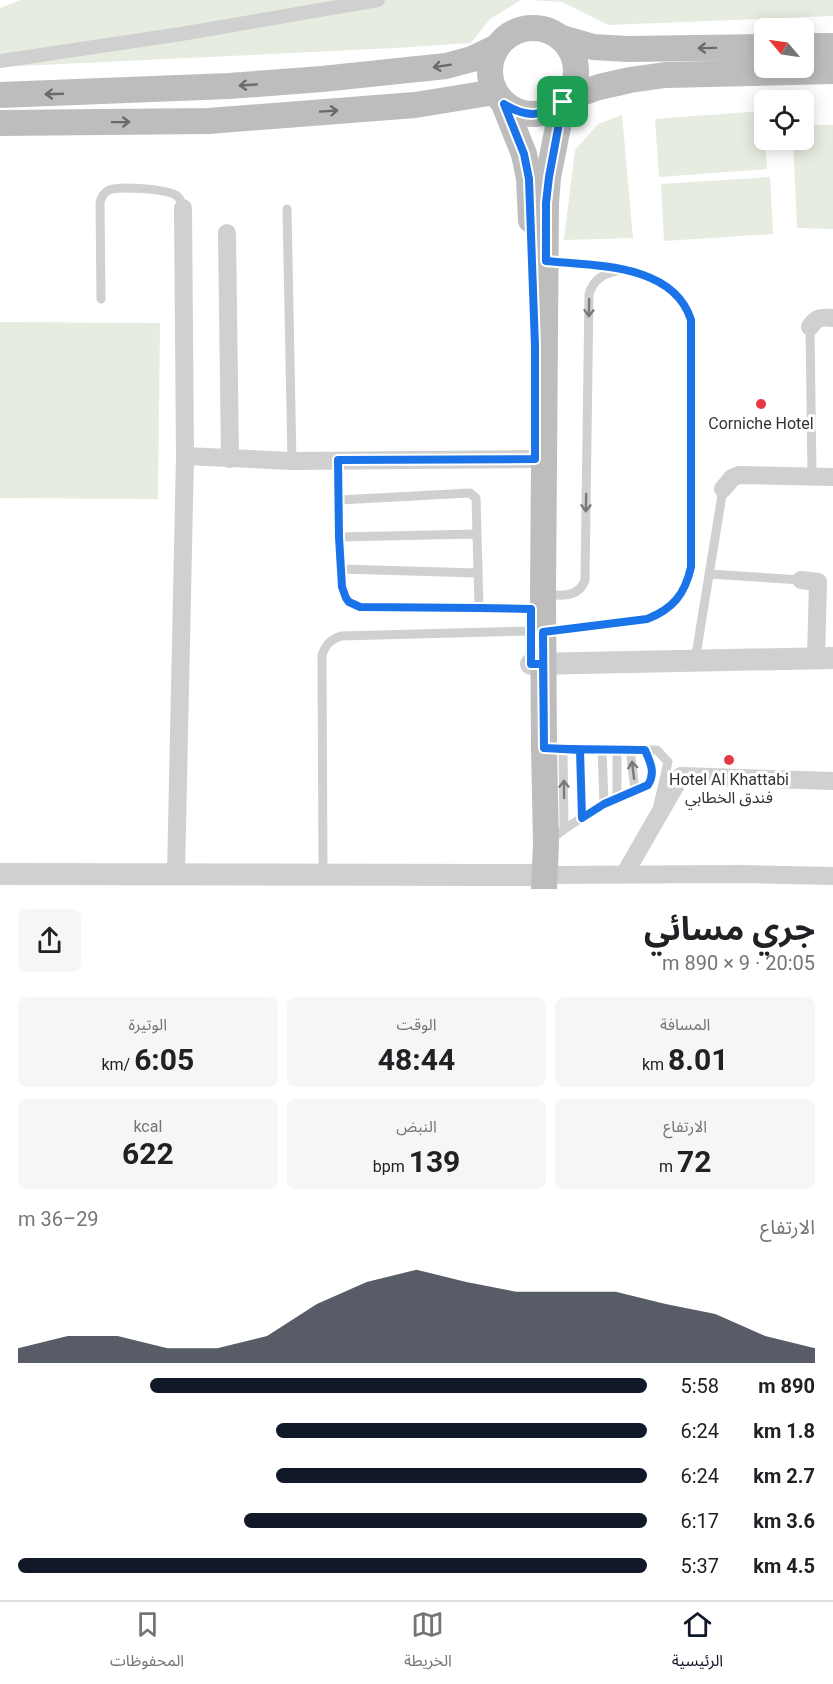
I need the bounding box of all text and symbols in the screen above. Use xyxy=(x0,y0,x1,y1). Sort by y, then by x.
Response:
north arrow xyxy=(754,18,814,78)
map controls xyxy=(754,18,814,150)
one-way arrow xyxy=(697,42,717,54)
one-way arrow xyxy=(433,61,453,72)
pin xyxy=(537,76,588,127)
one-way arrow xyxy=(239,79,259,90)
icon: arrive xyxy=(546,85,579,118)
one-way arrow xyxy=(44,88,64,99)
button: locate xyxy=(754,90,814,150)
one-way arrow xyxy=(319,106,339,117)
one-way arrow xyxy=(111,116,131,127)
one-way arrow xyxy=(583,298,595,318)
marker: Corniche Hotel xyxy=(754,397,768,411)
place label: Corniche Hotel xyxy=(708,414,814,433)
one-way arrow xyxy=(580,493,592,513)
marker: Hotel Al Khattabi فندق الخطابي xyxy=(722,753,736,767)
one-way arrow xyxy=(627,760,638,780)
place label: Hotel Al Khattabi فندق الخطابي xyxy=(669,770,789,809)
one-way arrow xyxy=(558,779,570,799)
button: share xyxy=(18,909,81,972)
text: جري مسائي xyxy=(644,909,815,948)
text: 20:05 · 9 × 890 m xyxy=(662,951,815,975)
text: الوتيرة xyxy=(129,1015,167,1034)
text: الوقت xyxy=(396,1015,437,1034)
text: المسافة xyxy=(660,1015,710,1034)
text: 6:05 xyxy=(134,1042,194,1077)
text: 48:44 xyxy=(378,1042,455,1077)
text: 8.01 xyxy=(668,1042,728,1077)
text: /km xyxy=(101,1055,134,1074)
text: km xyxy=(642,1055,668,1074)
text: kcal xyxy=(133,1117,162,1136)
text: النبض xyxy=(396,1117,437,1136)
text: الارتفاع xyxy=(663,1117,707,1136)
text: 622 xyxy=(122,1136,174,1171)
text: 139 xyxy=(409,1144,460,1179)
text: 72 xyxy=(677,1144,711,1179)
text: bpm xyxy=(373,1157,409,1176)
text: m xyxy=(659,1157,677,1176)
text: 29–36 m xyxy=(18,1207,99,1231)
text: الارتفاع xyxy=(760,1215,815,1239)
text: 5:58 xyxy=(680,1374,719,1398)
text: 890 m xyxy=(758,1374,815,1398)
text: 6:24 xyxy=(680,1419,719,1443)
text: 1.8 km xyxy=(753,1419,815,1443)
text: 6:24 xyxy=(680,1464,719,1488)
text: 2.7 km xyxy=(753,1464,815,1488)
text: 6:17 xyxy=(680,1509,719,1533)
text: 3.6 km xyxy=(753,1509,815,1533)
text: 5:37 xyxy=(680,1554,719,1578)
text: 4.5 km xyxy=(753,1554,815,1578)
tab: المحفوظات xyxy=(110,1608,184,1678)
tab: الخريطة xyxy=(404,1608,452,1678)
tab: الرئيسية xyxy=(672,1608,723,1678)

